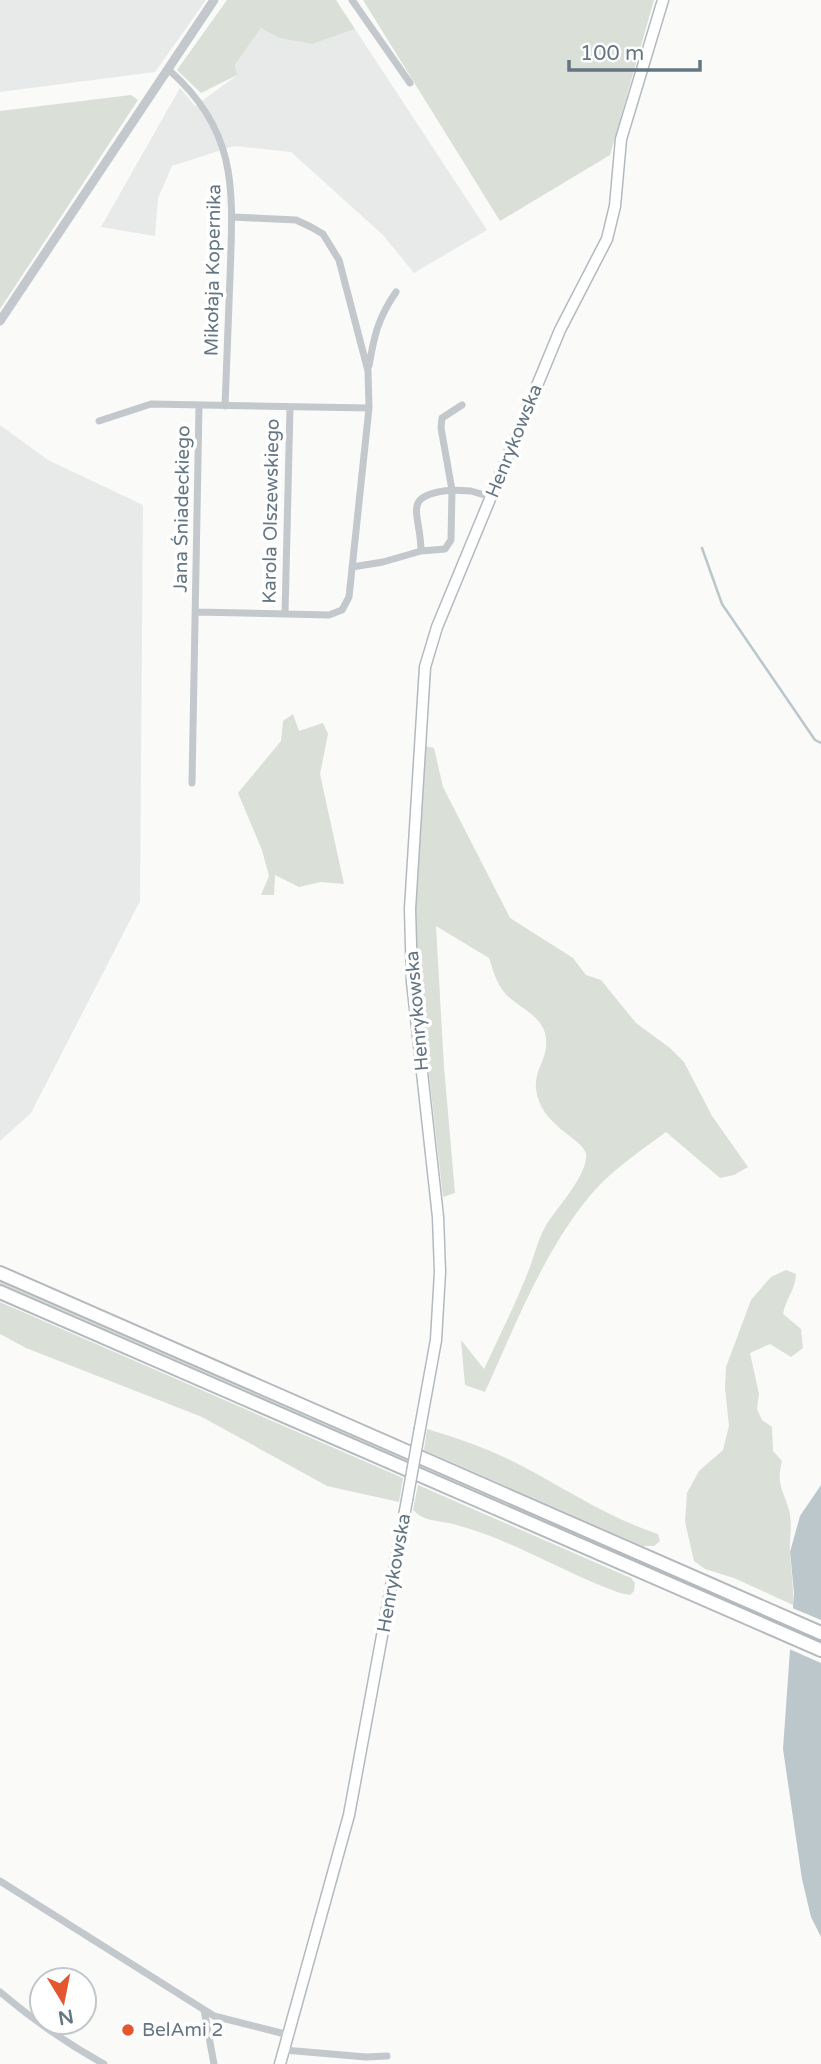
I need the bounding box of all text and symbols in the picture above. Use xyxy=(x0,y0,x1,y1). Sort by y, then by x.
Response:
scale bar xyxy=(569,28,700,72)
text: 100 m xyxy=(580,41,644,66)
street label: Mikołaja Kopernika xyxy=(200,184,226,356)
street label: Henrykowska xyxy=(481,381,547,501)
street label: Karola Olszewskiego xyxy=(258,418,284,604)
street label: Jana Śniadeckiego xyxy=(169,425,194,593)
street label: Henrykowska xyxy=(401,950,433,1072)
street label: Henrykowska xyxy=(373,1512,415,1634)
north arrow xyxy=(28,1966,98,2036)
text: N xyxy=(56,2005,75,2029)
place label: BelAmi 2 xyxy=(142,2019,224,2041)
marker: BelAmi 2 xyxy=(120,2022,136,2038)

